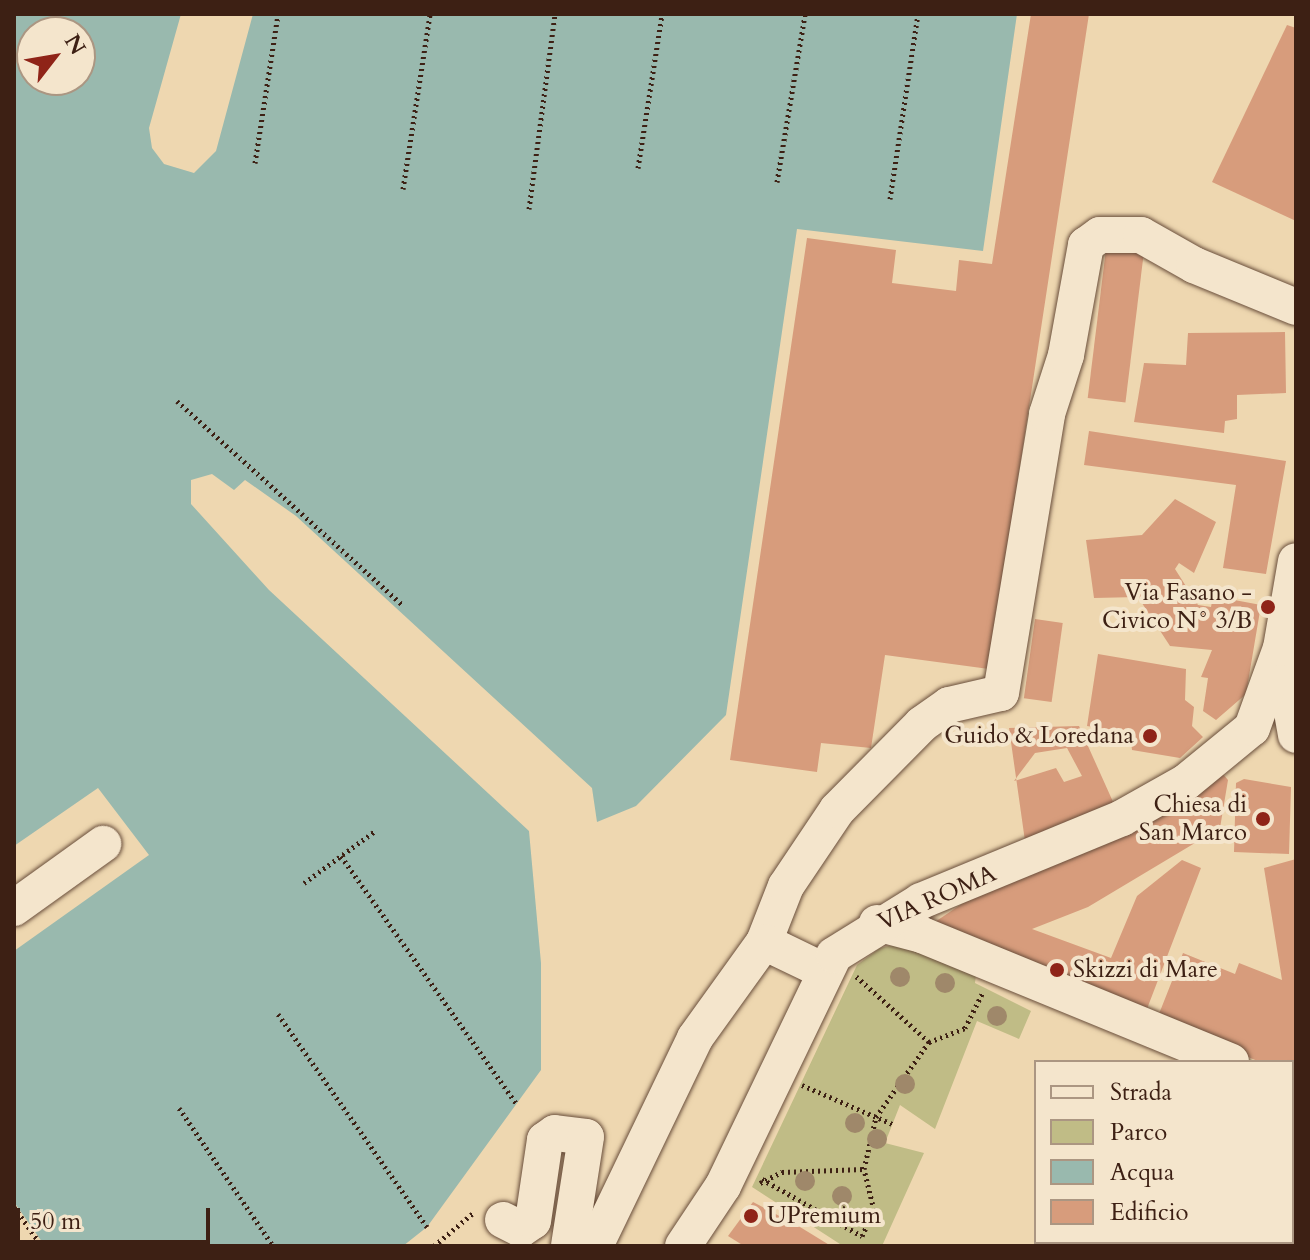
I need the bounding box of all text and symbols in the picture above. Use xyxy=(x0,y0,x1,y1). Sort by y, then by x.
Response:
north arrow xyxy=(16,16,96,96)
text: N xyxy=(57,29,93,61)
place label: Via Fasano - Civico N° 3/B xyxy=(1102,579,1252,635)
marker: Via Fasano - Civico N° 3/B xyxy=(1259,598,1277,616)
place label: Guido & Loredana xyxy=(944,722,1134,750)
marker: Guido & Loredana xyxy=(1141,727,1159,745)
place label: Chiesa di San Marco xyxy=(1139,791,1247,847)
marker: Chiesa di San Marco xyxy=(1254,810,1272,828)
street label: VIA ROMA xyxy=(873,859,1001,937)
place label: Skizzi di Mare xyxy=(1073,956,1218,984)
marker: Skizzi di Mare xyxy=(1048,961,1066,979)
legend xyxy=(1034,1060,1294,1244)
text: Strada xyxy=(1110,1076,1172,1109)
text: Parco xyxy=(1110,1116,1167,1149)
text: Acqua xyxy=(1110,1156,1174,1189)
scale bar xyxy=(20,1192,214,1242)
text: Edificio xyxy=(1110,1196,1189,1229)
place label: UPremium xyxy=(767,1202,881,1230)
text: 50 m xyxy=(30,1205,81,1238)
marker: UPremium xyxy=(742,1207,760,1225)

